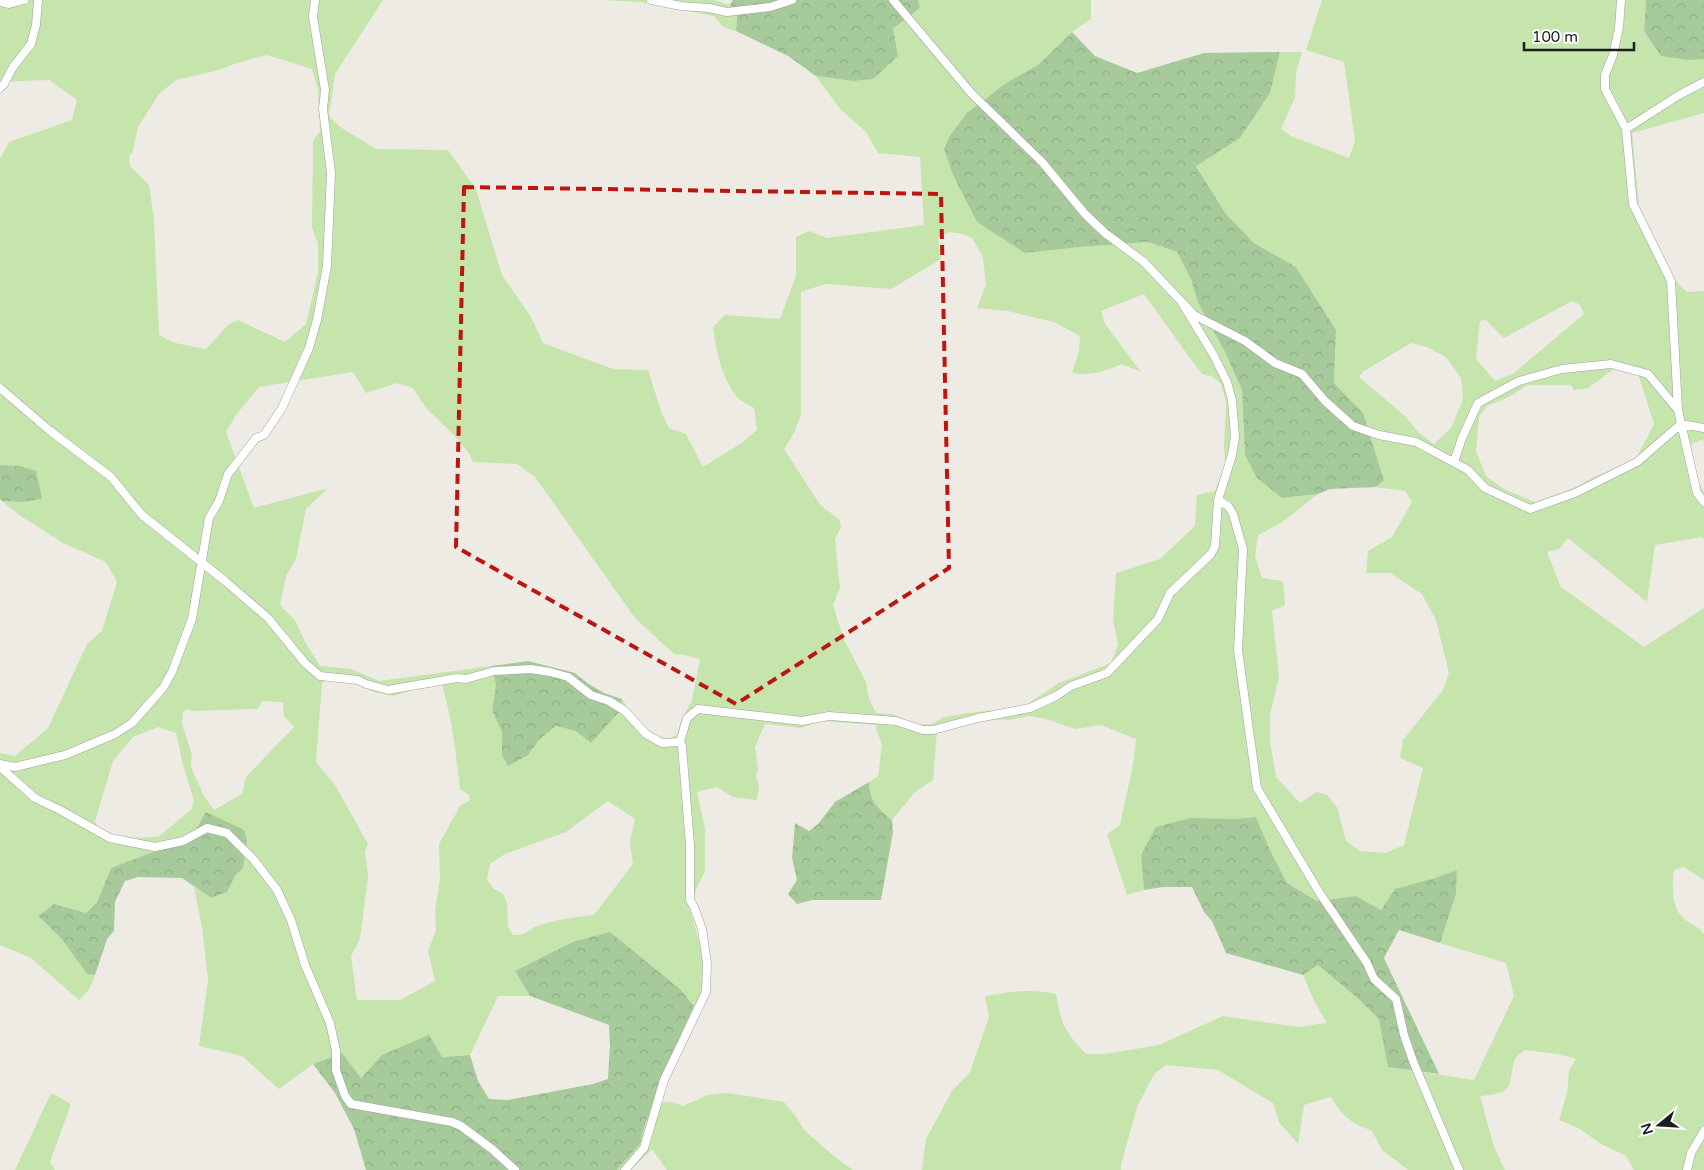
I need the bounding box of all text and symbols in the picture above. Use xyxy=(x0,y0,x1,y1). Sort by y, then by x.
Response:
scale bar xyxy=(1524,20,1634,52)
text: 100 m xyxy=(1532,28,1578,46)
north arrow xyxy=(1634,1100,1684,1150)
text: N xyxy=(1637,1121,1657,1137)

